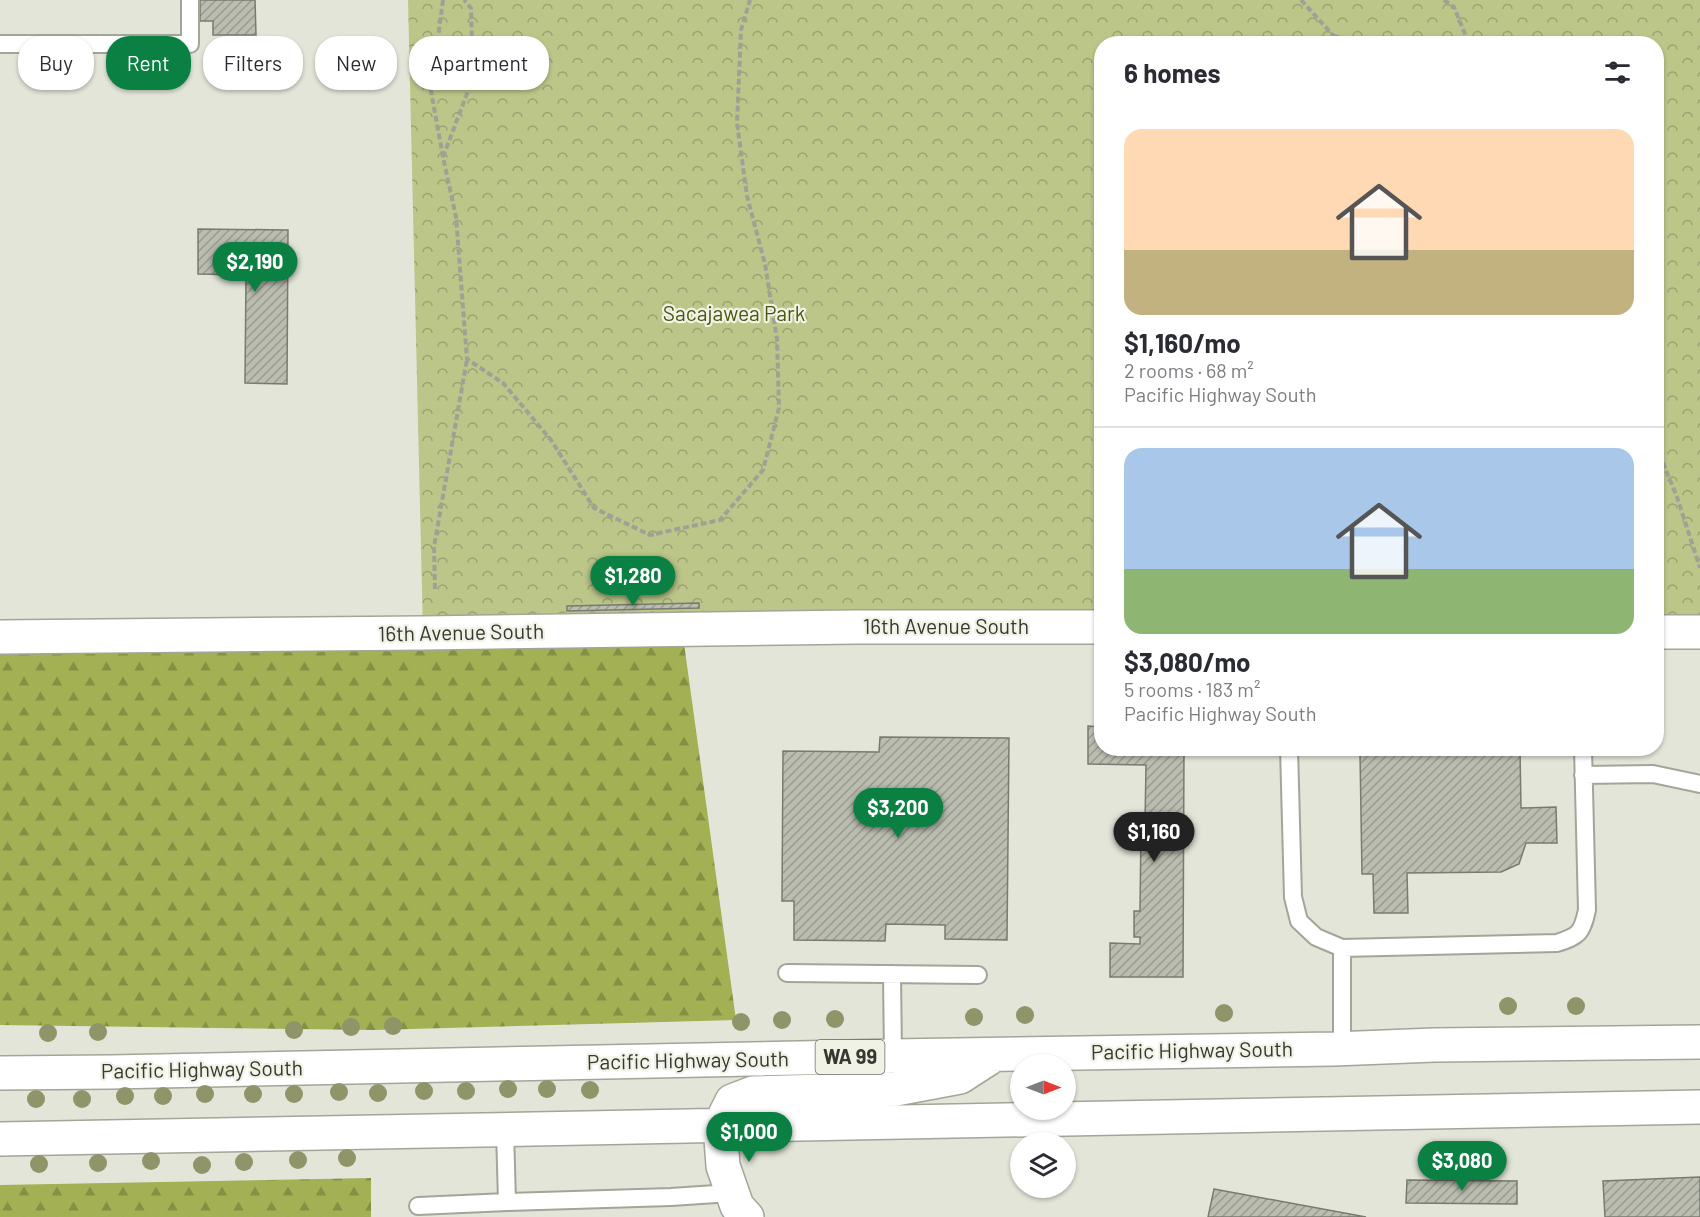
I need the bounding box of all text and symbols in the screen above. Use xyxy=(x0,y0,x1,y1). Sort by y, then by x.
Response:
chip: Buy xyxy=(18,36,94,90)
chip: Rent xyxy=(106,36,191,90)
chip: Filters xyxy=(203,36,303,90)
chip: New xyxy=(315,36,397,90)
chip: Apartment xyxy=(409,36,549,90)
icon: filters xyxy=(1601,56,1634,89)
text: 6 homes xyxy=(1124,57,1221,88)
icon: home xyxy=(1325,168,1433,276)
pin: $2,190 xyxy=(206,242,304,293)
text: $2,190 xyxy=(226,249,284,273)
park label: Sacajawea Park xyxy=(663,300,805,325)
text: $1,160/mo xyxy=(1124,327,1241,358)
text: 2 rooms · 68 m² xyxy=(1124,358,1254,382)
text: Pacific Highway South xyxy=(1124,382,1317,406)
icon: home xyxy=(1325,487,1433,595)
pin: $1,280 xyxy=(584,556,682,607)
text: $1,280 xyxy=(604,563,662,587)
street label: 16th Avenue South xyxy=(863,613,1029,638)
street label: 16th Avenue South xyxy=(378,618,544,645)
text: $3,080/mo xyxy=(1124,646,1251,677)
text: 5 rooms · 183 m² xyxy=(1124,677,1260,701)
text: Pacific Highway South xyxy=(1124,701,1317,725)
pin: $3,200 xyxy=(849,788,947,839)
text: $3,200 xyxy=(867,795,929,819)
pin: $1,160 xyxy=(1105,812,1203,863)
text: $1,160 xyxy=(1127,819,1181,843)
street label: Pacific Highway South xyxy=(1091,1035,1293,1064)
road number: WA 99 xyxy=(816,1040,884,1074)
street label: Pacific Highway South xyxy=(587,1045,789,1074)
street label: Pacific Highway South xyxy=(101,1054,303,1083)
north arrow xyxy=(1010,1054,1076,1120)
map controls xyxy=(1010,1054,1076,1198)
pin: $1,000 xyxy=(700,1112,798,1163)
text: $1,000 xyxy=(720,1119,778,1143)
button: layers xyxy=(1010,1132,1076,1198)
pin: $3,080 xyxy=(1413,1141,1511,1192)
text: $3,080 xyxy=(1432,1148,1492,1172)

